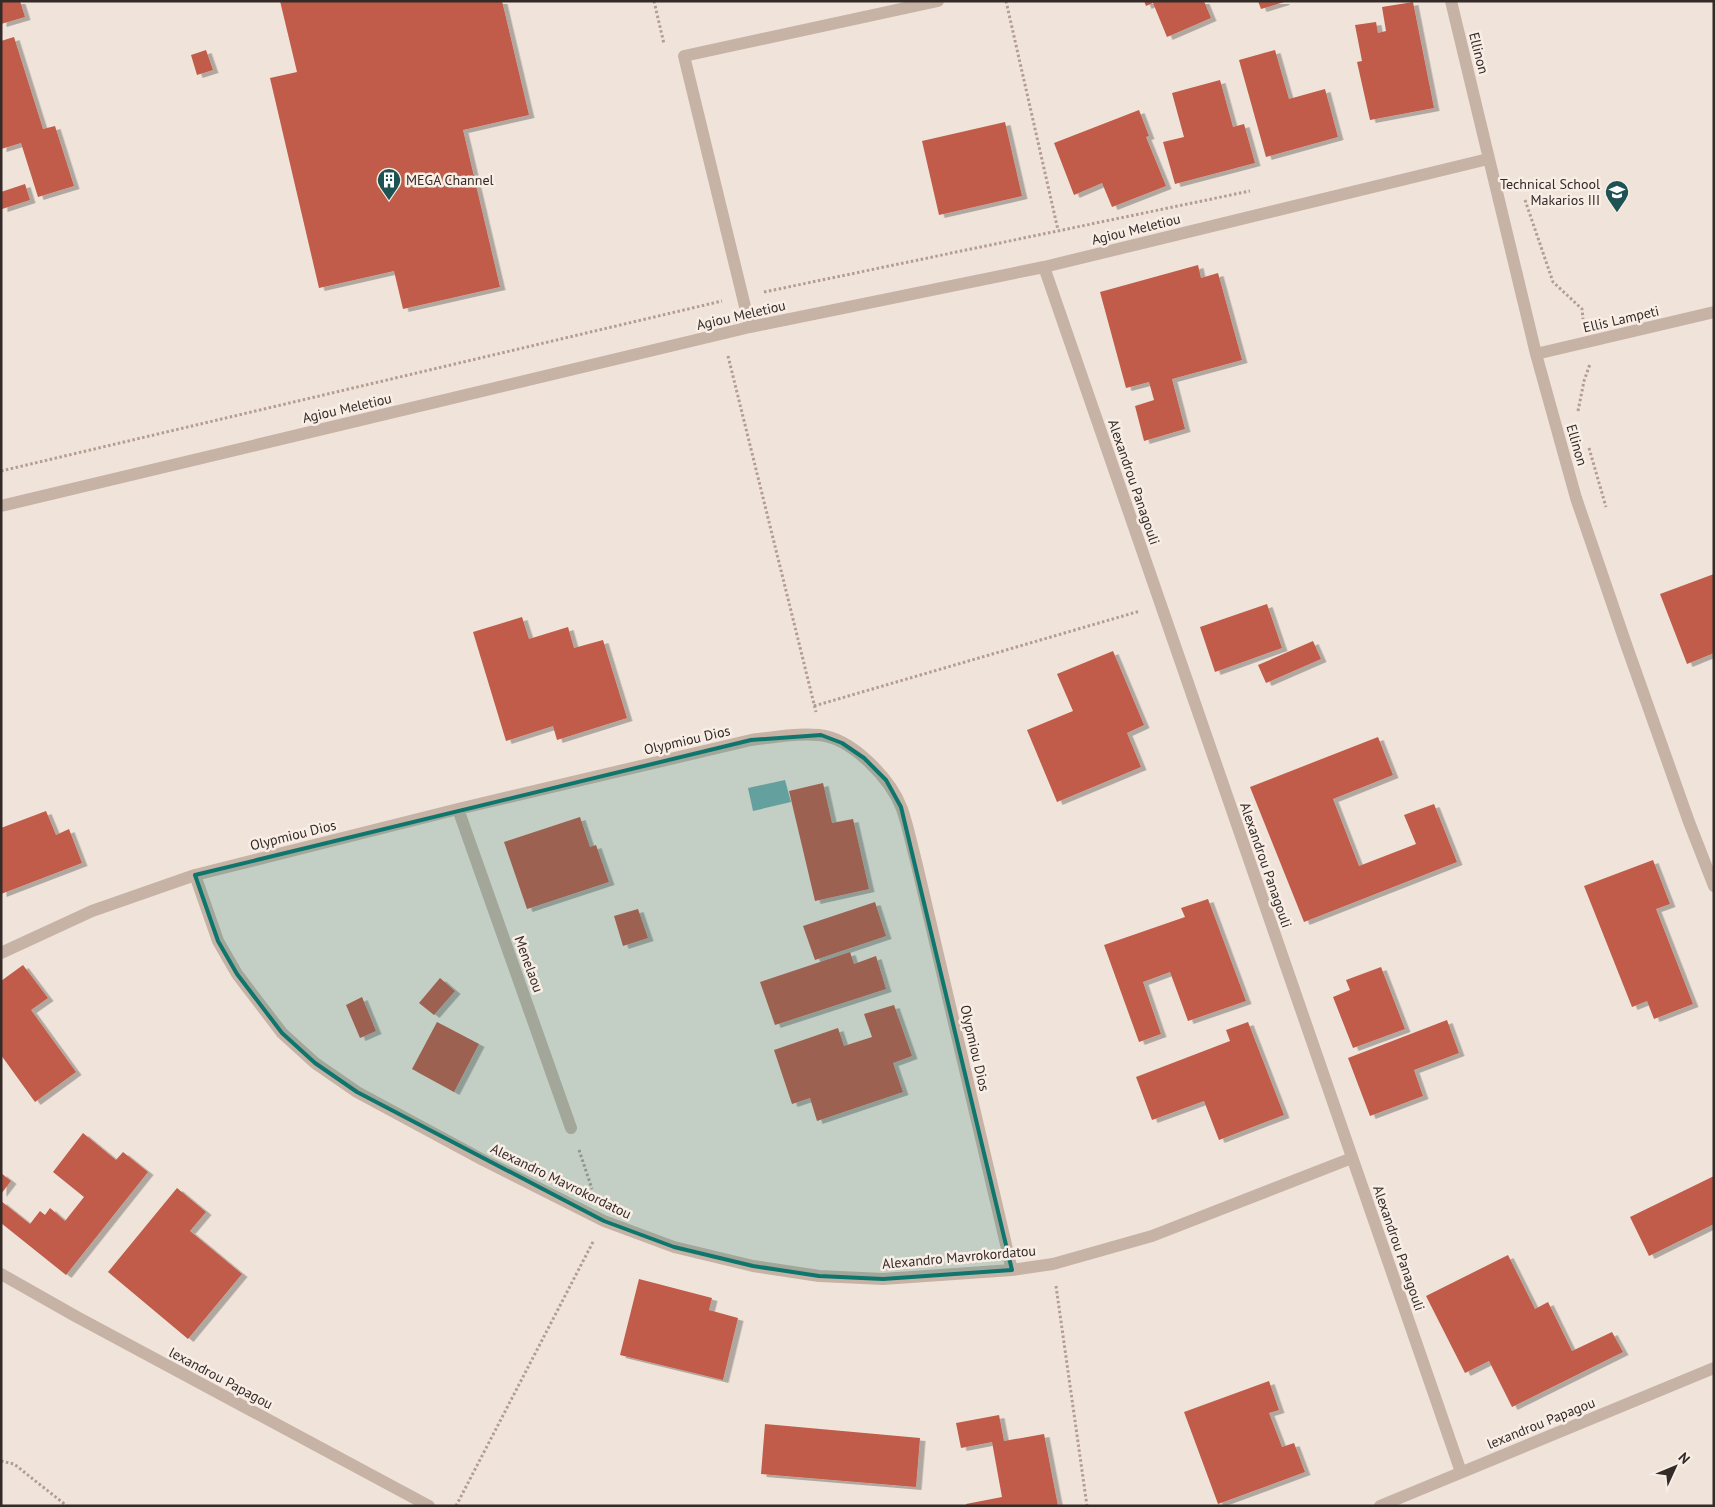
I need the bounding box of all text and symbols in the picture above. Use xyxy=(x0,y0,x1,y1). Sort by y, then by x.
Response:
street label: Ellinon xyxy=(1465,30,1493,76)
building icon: MEGA Channel xyxy=(376,167,402,201)
place label: MEGA Channel xyxy=(406,171,494,189)
place label: Technical School Makarios III xyxy=(1500,175,1600,209)
school or university icon: Technical School Makarios III xyxy=(1604,179,1630,213)
street label: Agiou Meletiou xyxy=(1090,209,1182,249)
street label: Agiou Meletiou xyxy=(695,296,787,334)
street label: Ellis Lampeti xyxy=(1581,302,1661,336)
street label: Agiou Meletiou xyxy=(301,389,393,427)
street label: Alexandrou Panagouli xyxy=(1104,417,1164,547)
street label: Ellinon xyxy=(1563,422,1591,468)
street label: Olypmiou Dios xyxy=(642,721,732,759)
street label: Alexandrou Panagouli xyxy=(1236,800,1296,930)
street label: Olypmiou Dios xyxy=(248,816,338,854)
street label: Menelaou xyxy=(510,933,548,995)
street label: Olypmiou Dios xyxy=(956,1003,994,1093)
street label: Alexandro Mavrokordatou xyxy=(488,1139,634,1223)
street label: Alexandrou Panagouli xyxy=(1369,1183,1429,1313)
street label: Alexandro Mavrokordatou xyxy=(881,1241,1037,1273)
street label: lexandrou Papagou xyxy=(166,1343,276,1413)
street label: lexandrou Papagou xyxy=(1484,1393,1598,1453)
north arrow xyxy=(1650,1442,1700,1492)
text: N xyxy=(1675,1448,1694,1468)

